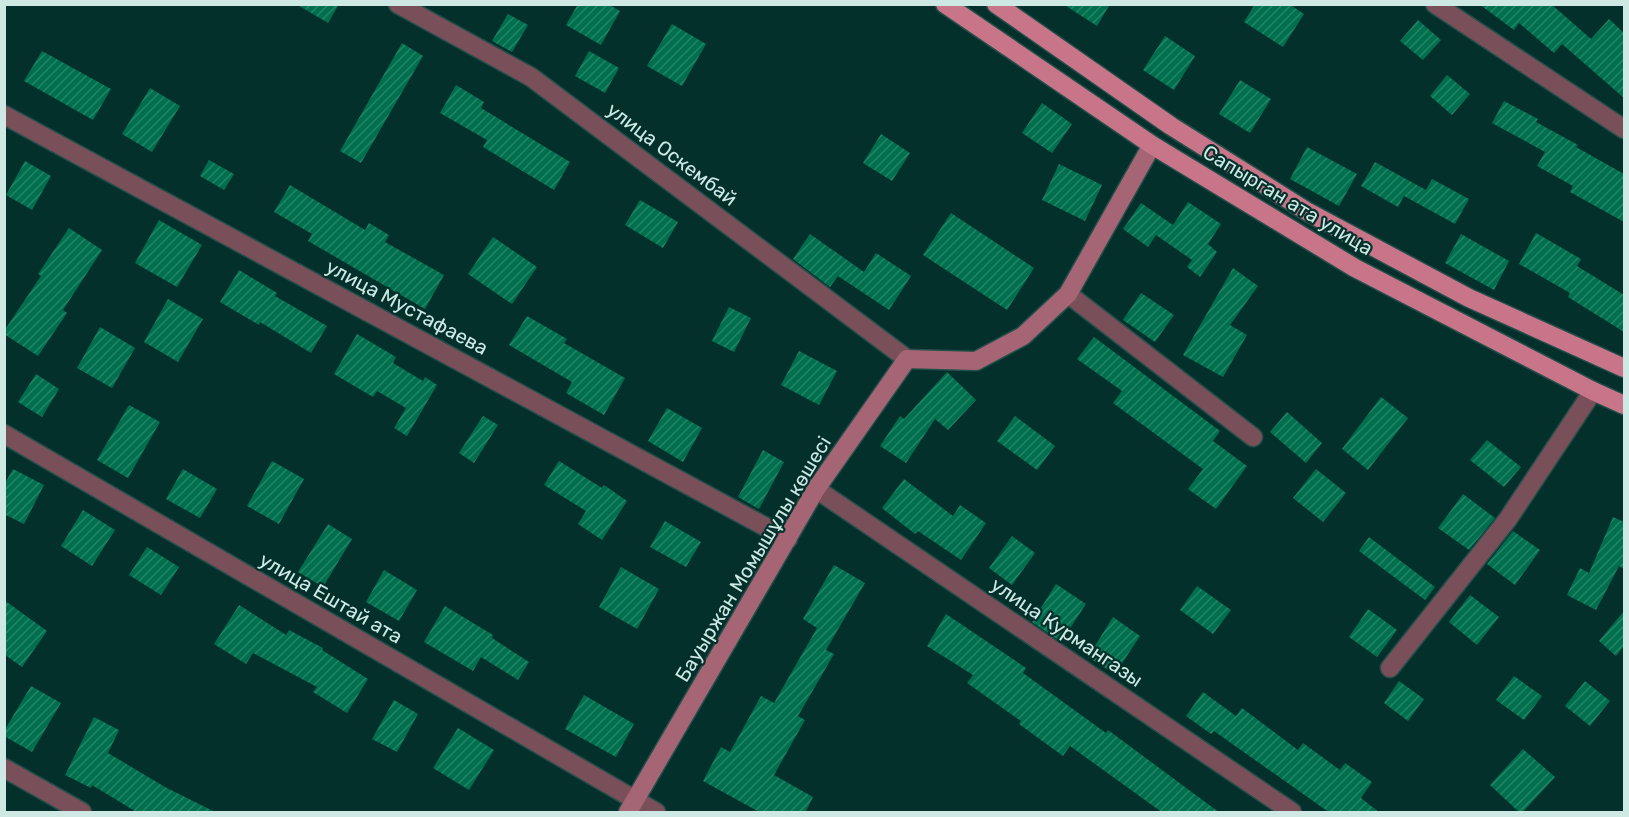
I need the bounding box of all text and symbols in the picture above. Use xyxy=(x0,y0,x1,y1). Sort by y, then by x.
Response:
street label: улица Оскембай xyxy=(602,97,742,211)
street label: Сапырган ата улица xyxy=(1199,140,1377,260)
street label: улица Мустафаева xyxy=(322,254,492,360)
street label: Бауыржан Момышұлы көшесі xyxy=(670,432,836,686)
street label: улица Ештай ата xyxy=(255,547,407,649)
street label: улица Курмангазы xyxy=(987,572,1147,692)

